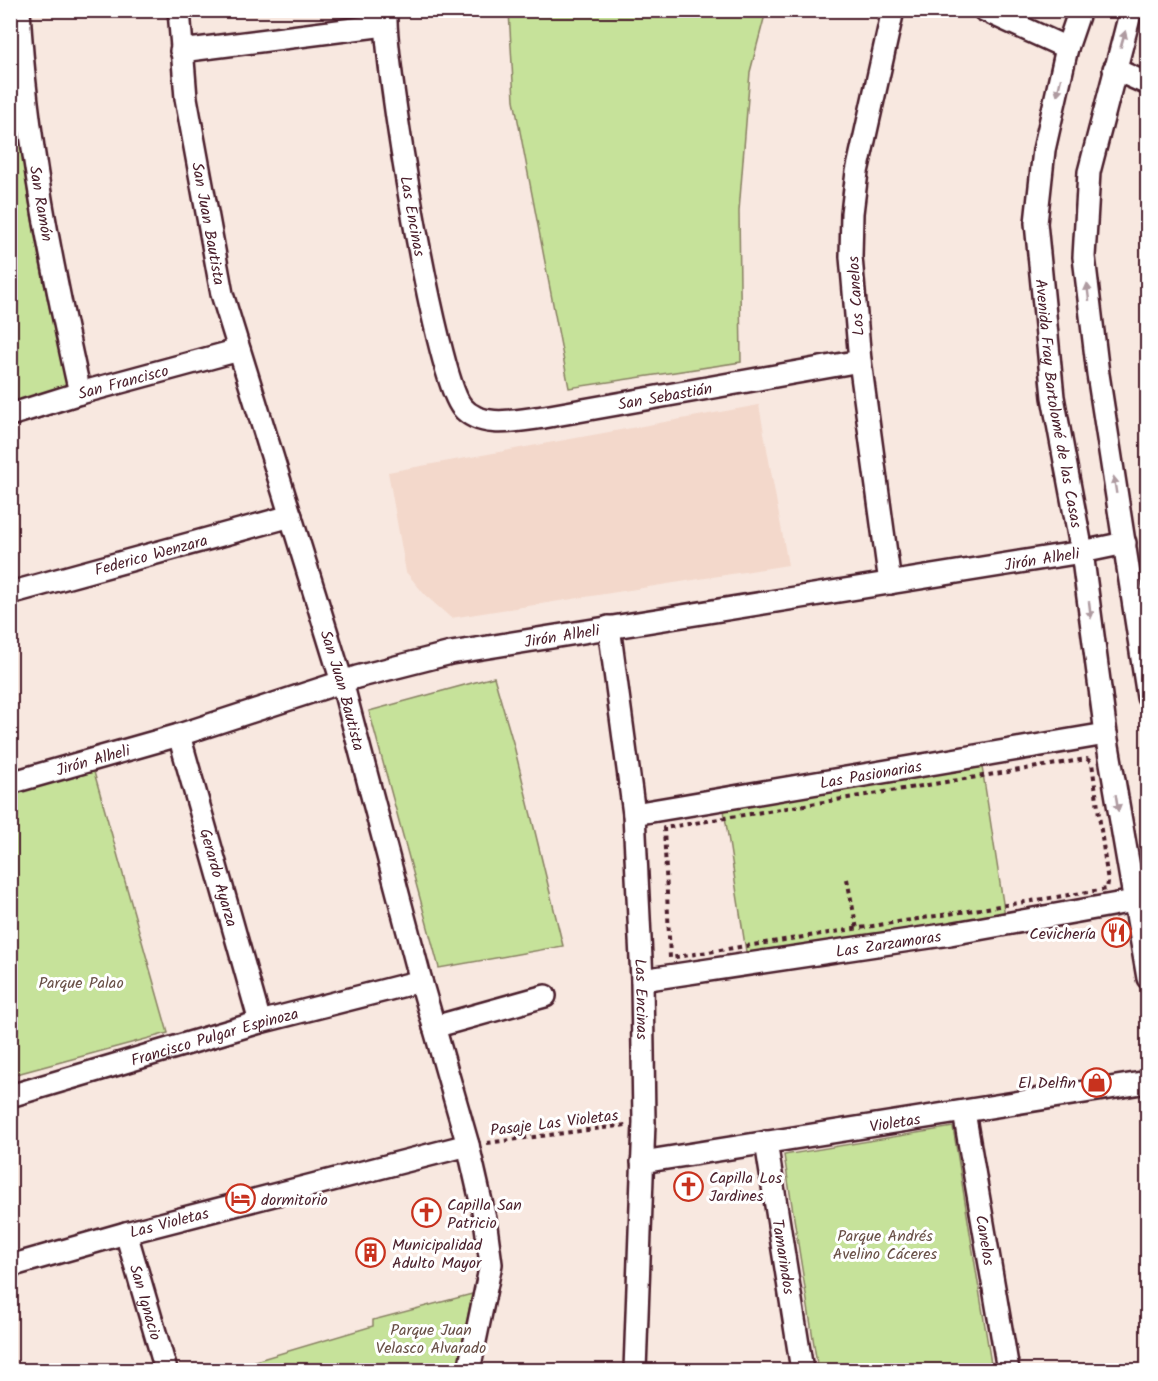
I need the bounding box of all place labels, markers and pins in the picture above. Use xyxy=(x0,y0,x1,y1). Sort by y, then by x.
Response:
restaurant icon: Cevichería xyxy=(1101,917,1133,949)
place label: Cevichería xyxy=(1029,922,1096,947)
shop icon: El Delfin xyxy=(1081,1066,1113,1098)
place label: El Delfin xyxy=(1018,1071,1076,1096)
place label: Capilla Los Jardines xyxy=(709,1166,782,1209)
church icon: Capilla Los Jardines xyxy=(672,1170,704,1202)
hotel icon: dormitorio xyxy=(224,1183,256,1215)
place label: dormitorio xyxy=(261,1188,328,1213)
place label: Capilla San Patricio xyxy=(447,1193,522,1236)
church icon: Capilla San Patricio xyxy=(410,1197,442,1229)
place label: Municipalidad Adulto Mayor xyxy=(392,1233,483,1276)
building icon: Municipalidad Adulto Mayor xyxy=(355,1237,387,1269)

